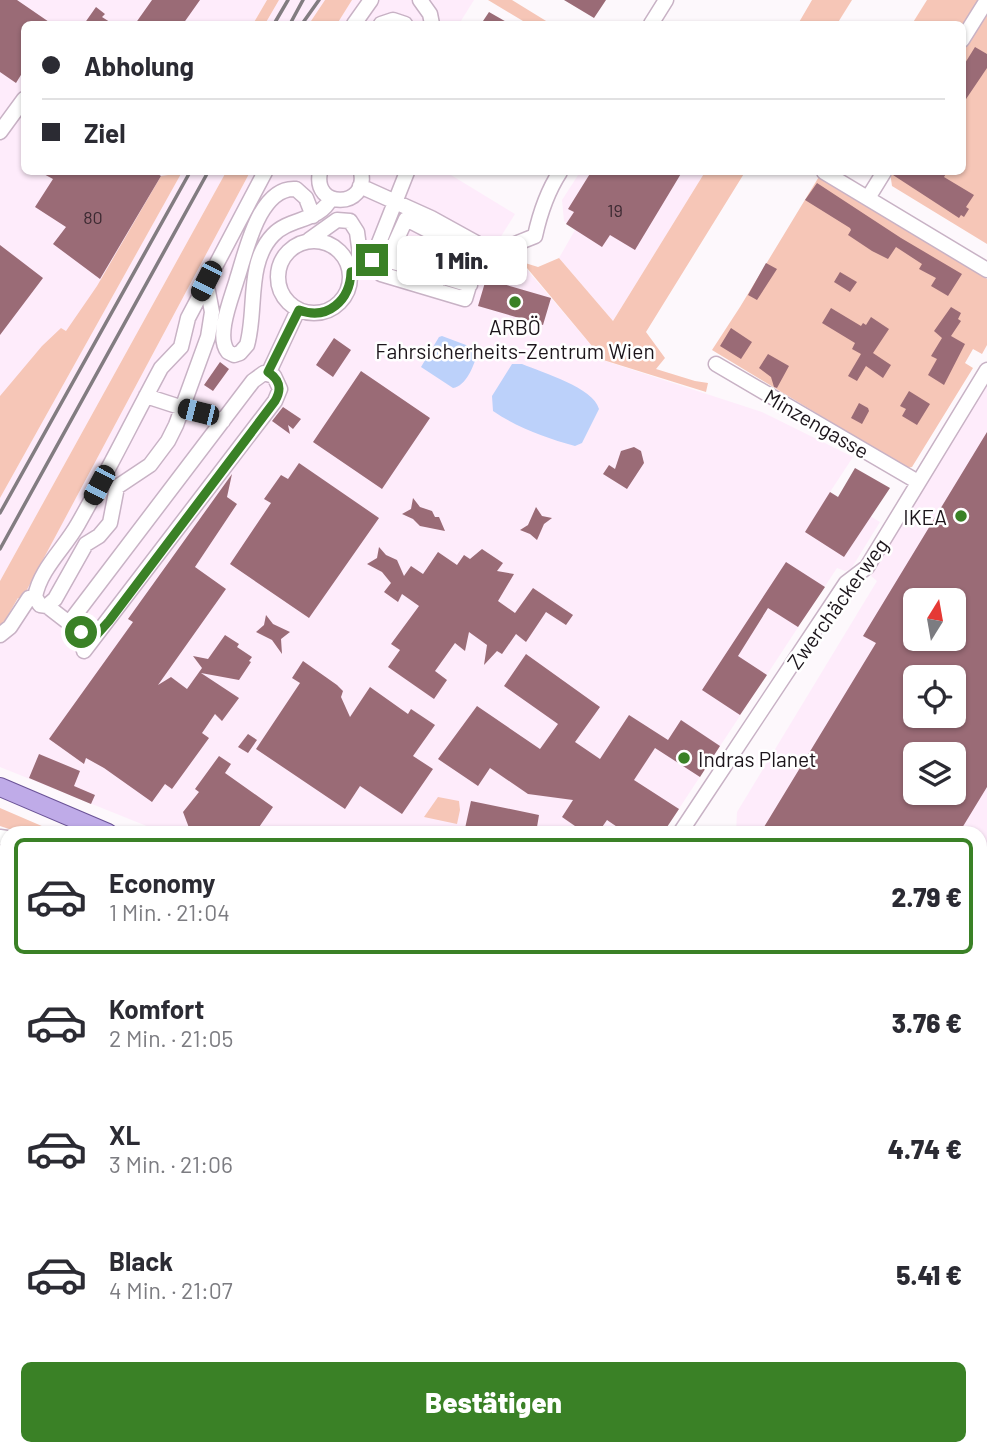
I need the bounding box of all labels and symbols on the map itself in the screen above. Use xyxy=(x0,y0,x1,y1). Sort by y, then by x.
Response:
house number: 19 xyxy=(607,199,623,221)
house number: 80 xyxy=(83,206,103,228)
callout: 1 Min. xyxy=(396,236,526,284)
route end xyxy=(356,244,388,276)
car xyxy=(188,258,225,304)
marker: ARBÖ Fahrsicherheits-Zentrum Wien xyxy=(507,294,523,310)
place label: ARBÖ Fahrsicherheits-Zentrum Wien xyxy=(375,314,655,363)
street label: Minzengasse xyxy=(760,383,874,463)
car xyxy=(176,397,221,427)
car xyxy=(80,462,119,508)
place label: IKEA xyxy=(903,504,947,529)
marker: IKEA xyxy=(953,508,969,524)
street label: Zwerchäckerweg xyxy=(781,533,893,673)
north arrow xyxy=(903,588,966,651)
route start xyxy=(65,616,97,648)
place label: Indras Planet xyxy=(698,746,817,771)
marker: Indras Planet xyxy=(676,750,692,766)

